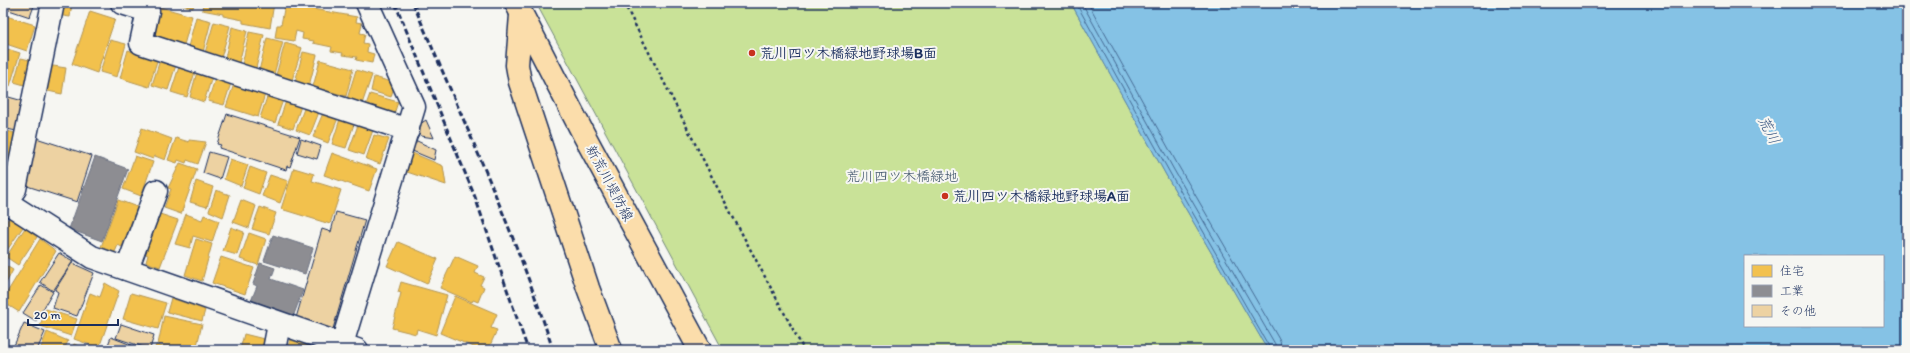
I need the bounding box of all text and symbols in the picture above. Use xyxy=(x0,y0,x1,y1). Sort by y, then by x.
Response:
place label: 荒川四ツ木橋緑地野球場B面 xyxy=(760,45,937,62)
marker: 荒川四ツ木橋緑地野球場B面 xyxy=(747,48,757,58)
water label: 荒川 xyxy=(1754,113,1784,147)
street label: 新荒川堤防線 xyxy=(582,142,637,224)
park label: 荒川四ツ木橋緑地 xyxy=(846,168,958,185)
place label: 荒川四ツ木橋緑地野球場A面 xyxy=(953,188,1130,205)
marker: 荒川四ツ木橋緑地野球場A面 xyxy=(940,191,950,201)
legend xyxy=(1744,255,1884,327)
text: 住宅 xyxy=(1780,264,1804,278)
text: 工業 xyxy=(1780,284,1804,298)
scale bar xyxy=(28,301,118,327)
text: その他 xyxy=(1780,304,1816,318)
text: 20 m xyxy=(34,308,61,322)

